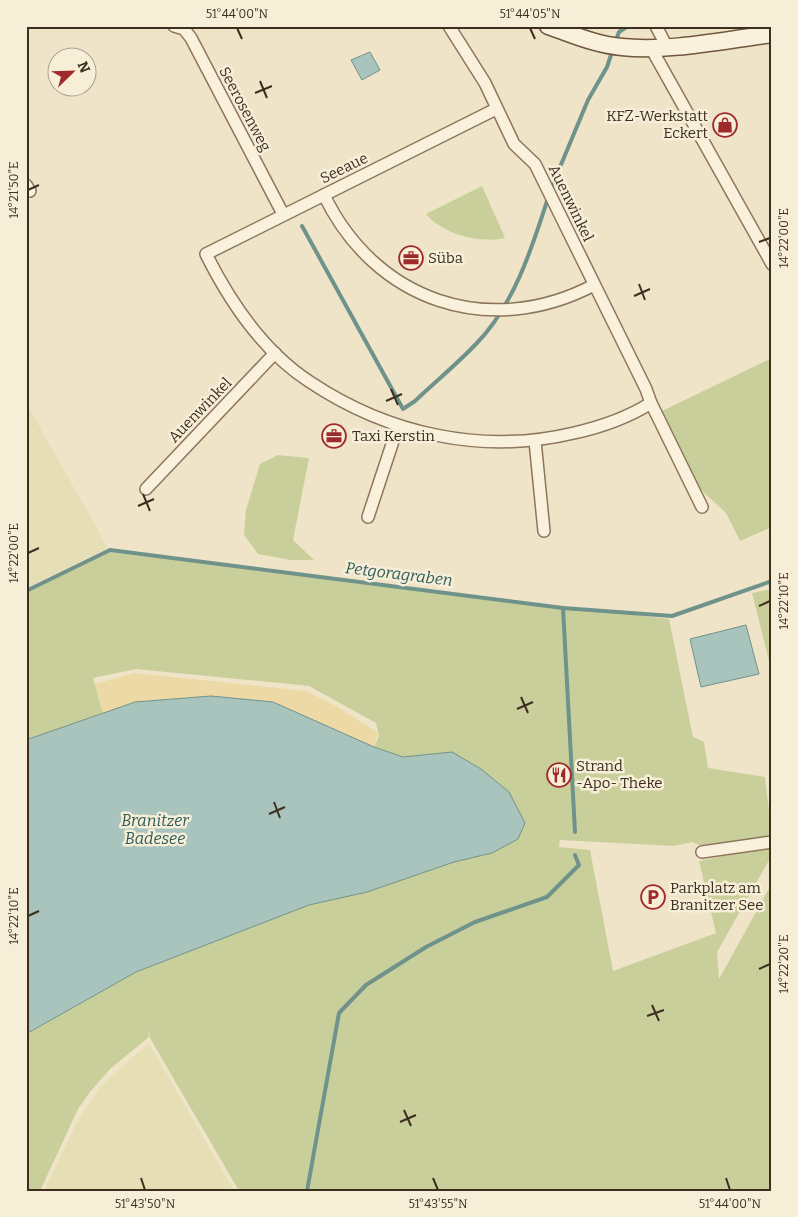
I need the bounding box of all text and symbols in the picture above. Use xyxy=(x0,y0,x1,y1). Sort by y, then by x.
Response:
text: 51°44'00"N xyxy=(206,7,269,21)
text: 51°44'05"N xyxy=(499,7,561,21)
north arrow xyxy=(48,48,98,98)
text: N xyxy=(74,59,94,76)
street label: Seerosenweg xyxy=(215,64,275,154)
place label: KFZ-Werkstatt Eckert xyxy=(606,107,709,142)
shop icon: KFZ-Werkstatt Eckert xyxy=(712,112,738,138)
street label: Seeaue xyxy=(317,149,371,187)
text: 14°21'50"E xyxy=(7,161,21,219)
street label: Auenwinkel xyxy=(545,162,597,244)
text: 14°22'00"E xyxy=(777,208,791,268)
office icon: Süba xyxy=(398,245,424,271)
place label: Süba xyxy=(428,249,463,267)
street label: Auenwinkel xyxy=(165,374,235,446)
office icon: Taxi Kerstin xyxy=(321,423,347,449)
place label: Taxi Kerstin xyxy=(352,427,435,445)
text: 14°22'00"E xyxy=(7,523,21,583)
water label: Petgoragraben xyxy=(344,558,454,590)
text: 14°22'10"E xyxy=(777,572,791,630)
place label: Strand -Apo- Theke xyxy=(576,757,663,792)
restaurant icon: Strand -Apo- Theke xyxy=(546,762,572,788)
water label: Branitzer Badesee xyxy=(121,811,190,848)
place label: Parkplatz am Branitzer See xyxy=(670,879,763,914)
parking icon: Parkplatz am Branitzer See xyxy=(640,884,666,910)
text: 14°22'10"E xyxy=(7,887,21,945)
text: 14°22'20"E xyxy=(777,935,791,993)
text: 51°43'50"N xyxy=(115,1197,176,1211)
text: 51°43'55"N xyxy=(408,1197,468,1211)
text: 51°44'00"N xyxy=(699,1197,762,1211)

